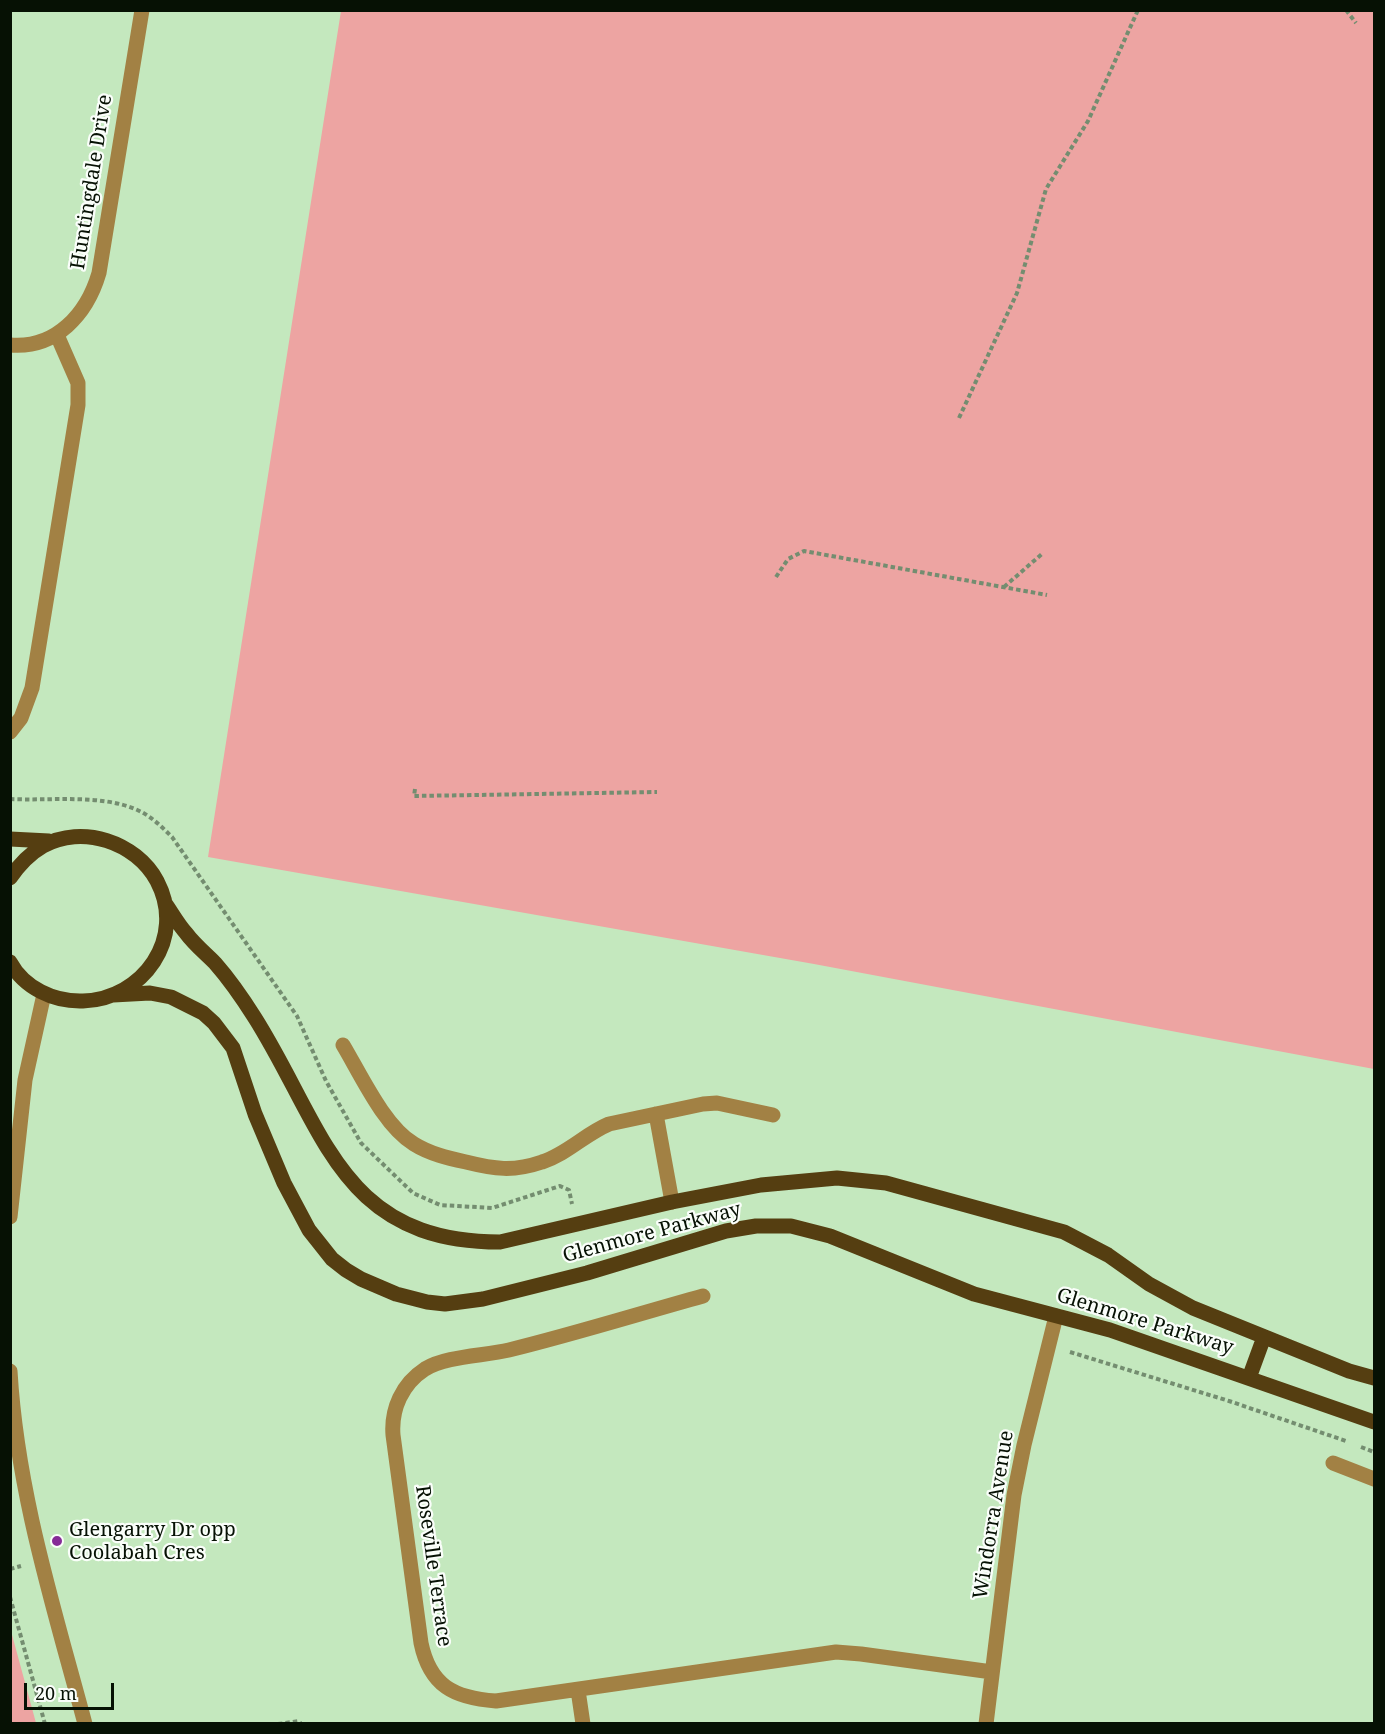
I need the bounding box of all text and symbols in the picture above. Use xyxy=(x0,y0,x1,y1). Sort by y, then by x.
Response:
street label: Huntingdale Drive xyxy=(66,93,118,271)
street label: Glenmore Parkway xyxy=(560,1198,744,1268)
street label: Glenmore Parkway xyxy=(1054,1284,1236,1360)
street label: Windorra Avenue xyxy=(969,1429,1019,1601)
street label: Roseville Terrace xyxy=(410,1484,456,1648)
place label: Glengarry Dr opp Coolabah Cres xyxy=(69,1518,236,1565)
marker: Glengarry Dr opp Coolabah Cres xyxy=(50,1534,64,1548)
scale bar xyxy=(27,1671,117,1709)
text: 20 m xyxy=(35,1681,77,1705)

